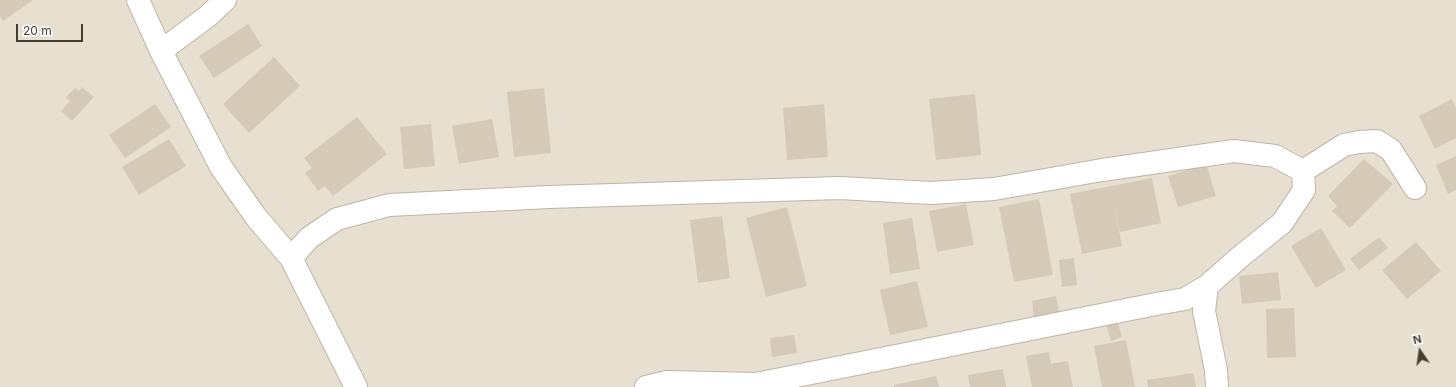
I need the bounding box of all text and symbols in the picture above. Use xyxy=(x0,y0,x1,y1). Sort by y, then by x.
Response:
scale bar xyxy=(18,16,85,42)
text: 20 m xyxy=(23,23,52,38)
north arrow xyxy=(1400,331,1440,371)
text: N xyxy=(1412,332,1423,347)

